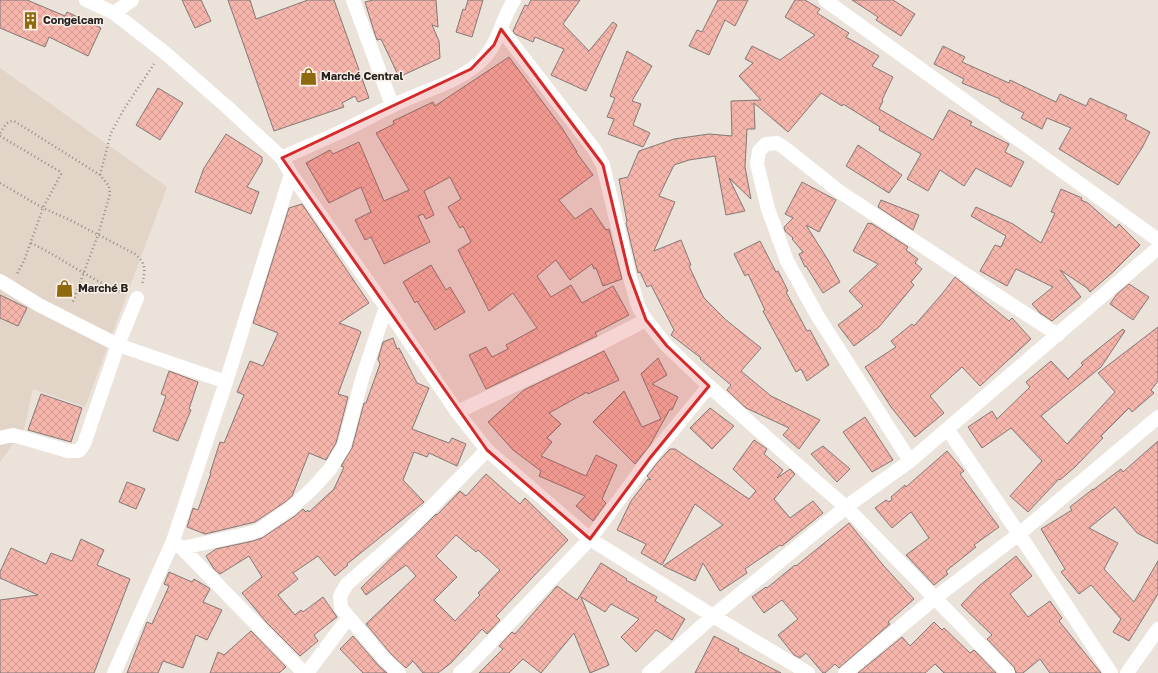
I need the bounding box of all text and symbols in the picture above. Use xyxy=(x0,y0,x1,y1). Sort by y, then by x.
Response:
building icon: Congelcam xyxy=(20,10,40,30)
place label: Congelcam xyxy=(43,13,104,26)
shop icon: Marché Central xyxy=(298,66,318,86)
place label: Marché Central xyxy=(321,69,403,82)
shop icon: Marché B xyxy=(55,278,75,298)
place label: Marché B xyxy=(78,281,129,294)

